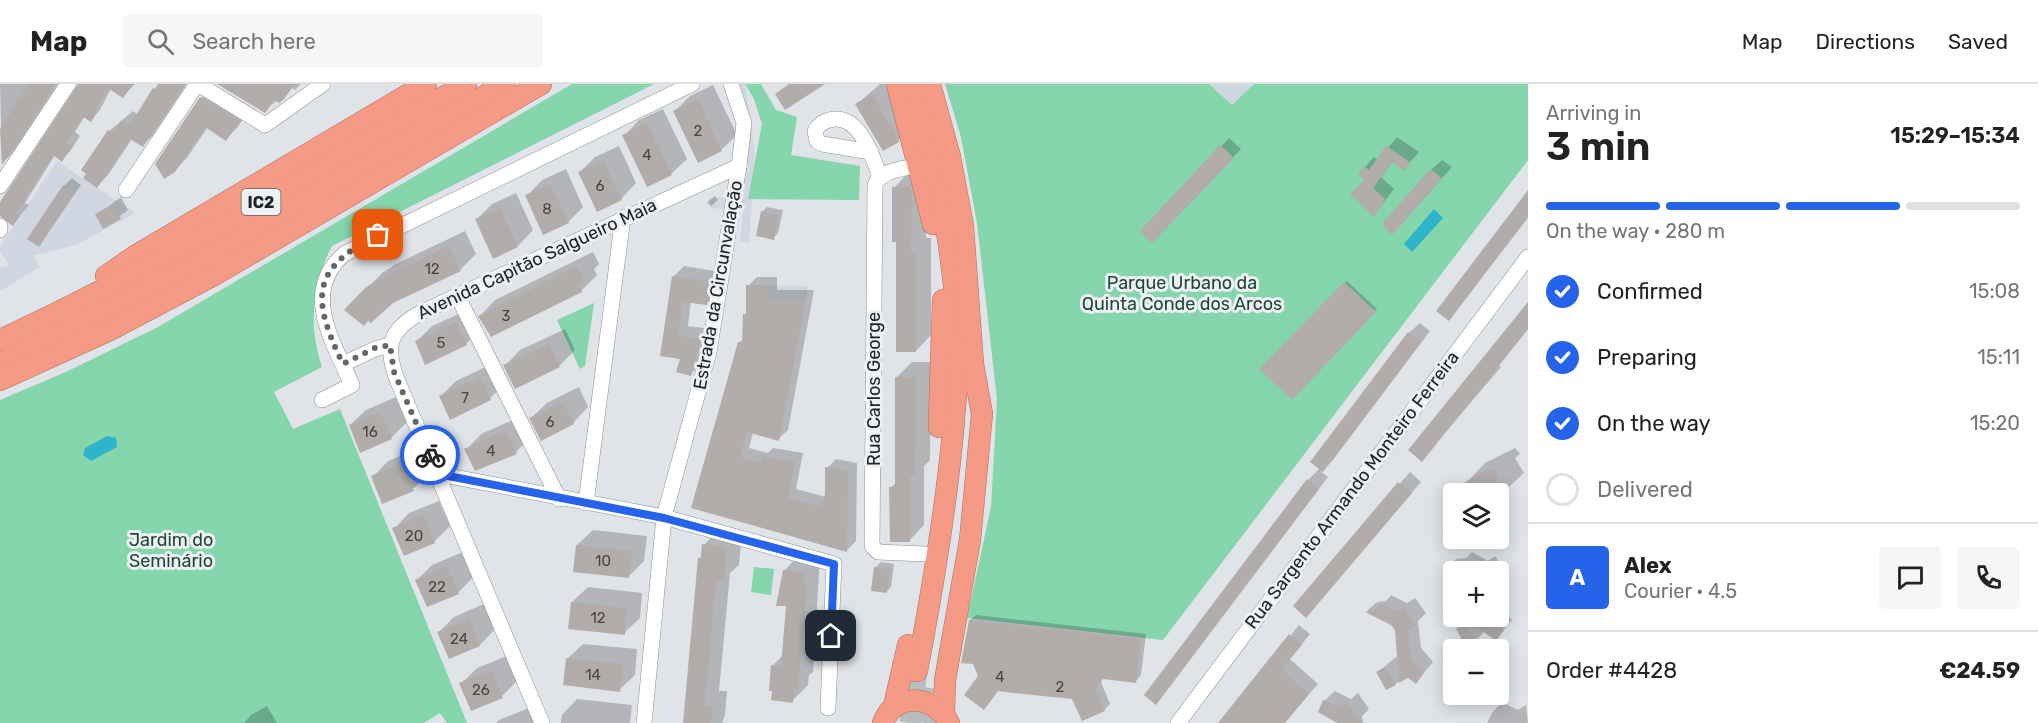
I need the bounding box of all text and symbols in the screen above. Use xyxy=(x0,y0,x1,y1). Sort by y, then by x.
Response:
search box xyxy=(123,14,543,68)
text: Map xyxy=(30,25,87,58)
icon: search xyxy=(144,25,177,58)
text: Search here xyxy=(192,28,316,55)
text: Map xyxy=(1742,29,1783,54)
text: Directions xyxy=(1816,29,1915,54)
text: Saved xyxy=(1948,29,2008,54)
text: Arriving in xyxy=(1546,101,1641,125)
house number: 2 xyxy=(694,122,703,140)
text: 15:29–15:34 xyxy=(1890,122,2020,149)
text: 3 min xyxy=(1546,124,1651,170)
house number: 4 xyxy=(642,146,652,164)
house number: 6 xyxy=(595,177,605,195)
street label: Estrada da Circunvalação xyxy=(689,179,747,391)
road number: IC2 xyxy=(242,189,280,215)
street label: Avenida Capitão Salgueiro Maia xyxy=(414,194,660,324)
house number: 8 xyxy=(542,200,552,218)
pin xyxy=(352,209,403,260)
icon: bag xyxy=(361,218,394,251)
text: On the way · 280 m xyxy=(1546,219,1725,243)
house number: 12 xyxy=(424,260,440,278)
park label: Parque Urbano da Quinta Conde dos Arcos xyxy=(1082,272,1282,315)
icon: check xyxy=(1546,275,1579,308)
text: Confirmed xyxy=(1597,278,1703,305)
text: 15:08 xyxy=(1969,279,2020,303)
house number: 3 xyxy=(501,307,511,325)
street label: Rua Carlos George xyxy=(863,312,885,466)
house number: 5 xyxy=(437,334,446,352)
icon: check xyxy=(1546,341,1579,374)
text: Preparing xyxy=(1597,344,1697,371)
text: 15:11 xyxy=(1977,345,2020,369)
street label: Rua Sargento Armando Monteiro Ferreira xyxy=(1240,347,1464,633)
house number: 7 xyxy=(461,389,469,407)
icon: check xyxy=(1546,407,1579,440)
text: On the way xyxy=(1597,410,1711,437)
text: 15:20 xyxy=(1970,411,2020,435)
house number: 6 xyxy=(545,413,555,431)
house number: 16 xyxy=(362,423,378,441)
courier xyxy=(400,425,460,485)
icon: bike xyxy=(414,439,447,472)
house number: 4 xyxy=(486,442,496,460)
text: Delivered xyxy=(1597,476,1693,503)
map controls xyxy=(1443,483,1509,705)
button: layers xyxy=(1443,483,1509,549)
house number: 20 xyxy=(405,527,423,545)
park label: Jardim do Seminário xyxy=(129,529,213,572)
button: chat xyxy=(1879,546,1942,609)
button: phone xyxy=(1957,546,2020,609)
house number: 10 xyxy=(595,552,611,570)
text: Alex xyxy=(1624,552,1672,579)
button: + xyxy=(1443,561,1509,627)
text: A xyxy=(1570,564,1585,591)
house number: 22 xyxy=(428,578,446,596)
text: Courier · 4.5 xyxy=(1624,579,1737,603)
house number: 12 xyxy=(590,609,606,627)
pin xyxy=(805,610,856,661)
icon: home xyxy=(814,619,847,652)
house number: 24 xyxy=(450,630,468,648)
button: − xyxy=(1443,639,1509,705)
text: Order #4428 xyxy=(1546,657,1677,684)
text: €24.59 xyxy=(1939,657,2020,684)
house number: 14 xyxy=(585,666,601,684)
house number: 4 xyxy=(995,668,1005,686)
house number: 2 xyxy=(1056,678,1065,696)
house number: 26 xyxy=(472,681,490,699)

